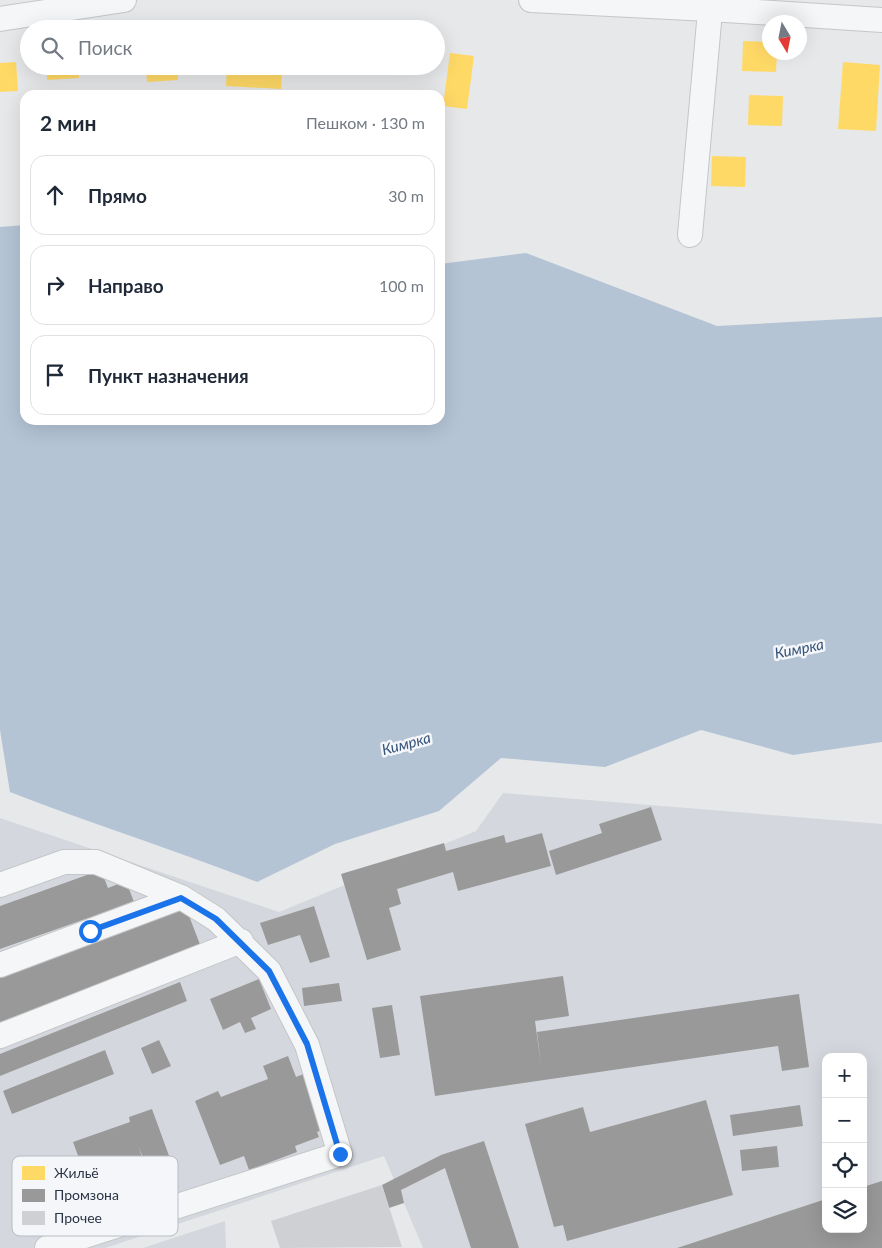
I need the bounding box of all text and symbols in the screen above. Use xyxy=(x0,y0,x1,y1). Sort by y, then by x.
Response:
north arrow xyxy=(762,15,807,60)
search box xyxy=(20,20,445,75)
icon: search xyxy=(38,34,66,62)
text: Поиск xyxy=(78,36,132,59)
text: 2 мин xyxy=(40,110,97,135)
text: Пешком · 130 m xyxy=(306,113,425,132)
icon: ahead xyxy=(41,181,69,209)
text: Прямо xyxy=(88,184,147,207)
text: 30 m xyxy=(388,186,424,205)
icon: right xyxy=(41,271,69,299)
text: Направо xyxy=(88,274,164,297)
text: 100 m xyxy=(379,276,424,295)
icon: arrive xyxy=(41,361,69,389)
text: Пункт назначения xyxy=(88,364,249,387)
water label: Кимрка xyxy=(773,634,826,662)
water label: Кимрка xyxy=(380,728,433,758)
route start xyxy=(79,920,102,943)
map controls xyxy=(822,1053,867,1233)
button: + xyxy=(822,1053,867,1098)
button: − xyxy=(822,1098,867,1143)
route end xyxy=(329,1143,352,1166)
button: locate xyxy=(822,1143,867,1188)
legend xyxy=(12,1156,178,1236)
text: Жильё xyxy=(54,1164,99,1181)
text: Промзона xyxy=(54,1186,119,1203)
button: layers xyxy=(822,1188,867,1233)
text: Прочее xyxy=(54,1209,102,1226)

